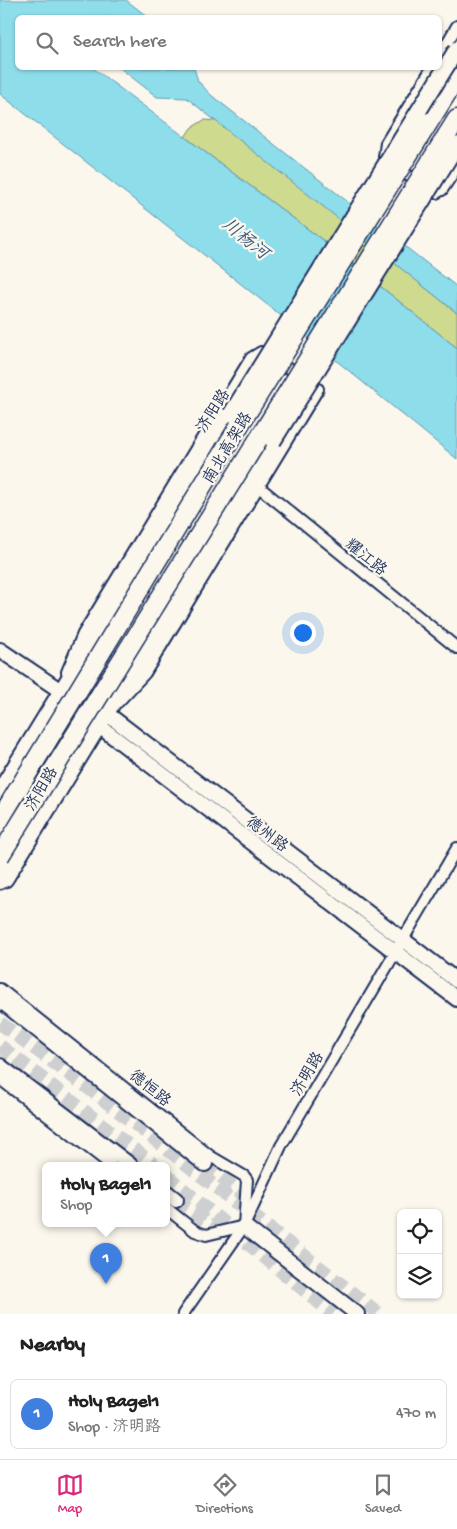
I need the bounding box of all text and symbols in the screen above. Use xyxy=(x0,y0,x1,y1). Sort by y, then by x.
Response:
search box xyxy=(15,15,442,70)
icon: search xyxy=(33,29,61,57)
text: Search here xyxy=(73,31,167,54)
water label: 川杨河 xyxy=(217,214,275,267)
street label: 济阳路 xyxy=(192,385,236,437)
street label: 南北高架路 xyxy=(199,409,258,488)
street label: 耀江路 xyxy=(340,535,391,581)
your location xyxy=(290,620,316,646)
street label: 济阳路 xyxy=(21,763,64,815)
street label: 德州路 xyxy=(241,812,292,858)
street label: 济明路 xyxy=(287,1048,330,1100)
street label: 德恒路 xyxy=(124,1066,175,1112)
popup xyxy=(42,1162,170,1227)
text: Holy Bagel1 xyxy=(60,1174,152,1197)
text: Shop xyxy=(60,1197,92,1216)
map controls xyxy=(397,1209,442,1299)
button: locate xyxy=(397,1209,442,1254)
pin: 1 xyxy=(90,1243,122,1284)
button: layers xyxy=(397,1254,442,1299)
text: Nearby xyxy=(20,1334,85,1359)
text: Holy Bagel1 xyxy=(68,1391,159,1414)
text: 1 xyxy=(34,1405,40,1424)
text: 470 m xyxy=(396,1405,436,1424)
text: Shop · 济明路 xyxy=(68,1419,161,1438)
tab: Map xyxy=(56,1471,84,1518)
tab: Directions xyxy=(196,1471,253,1518)
tab: Saved xyxy=(365,1471,401,1518)

